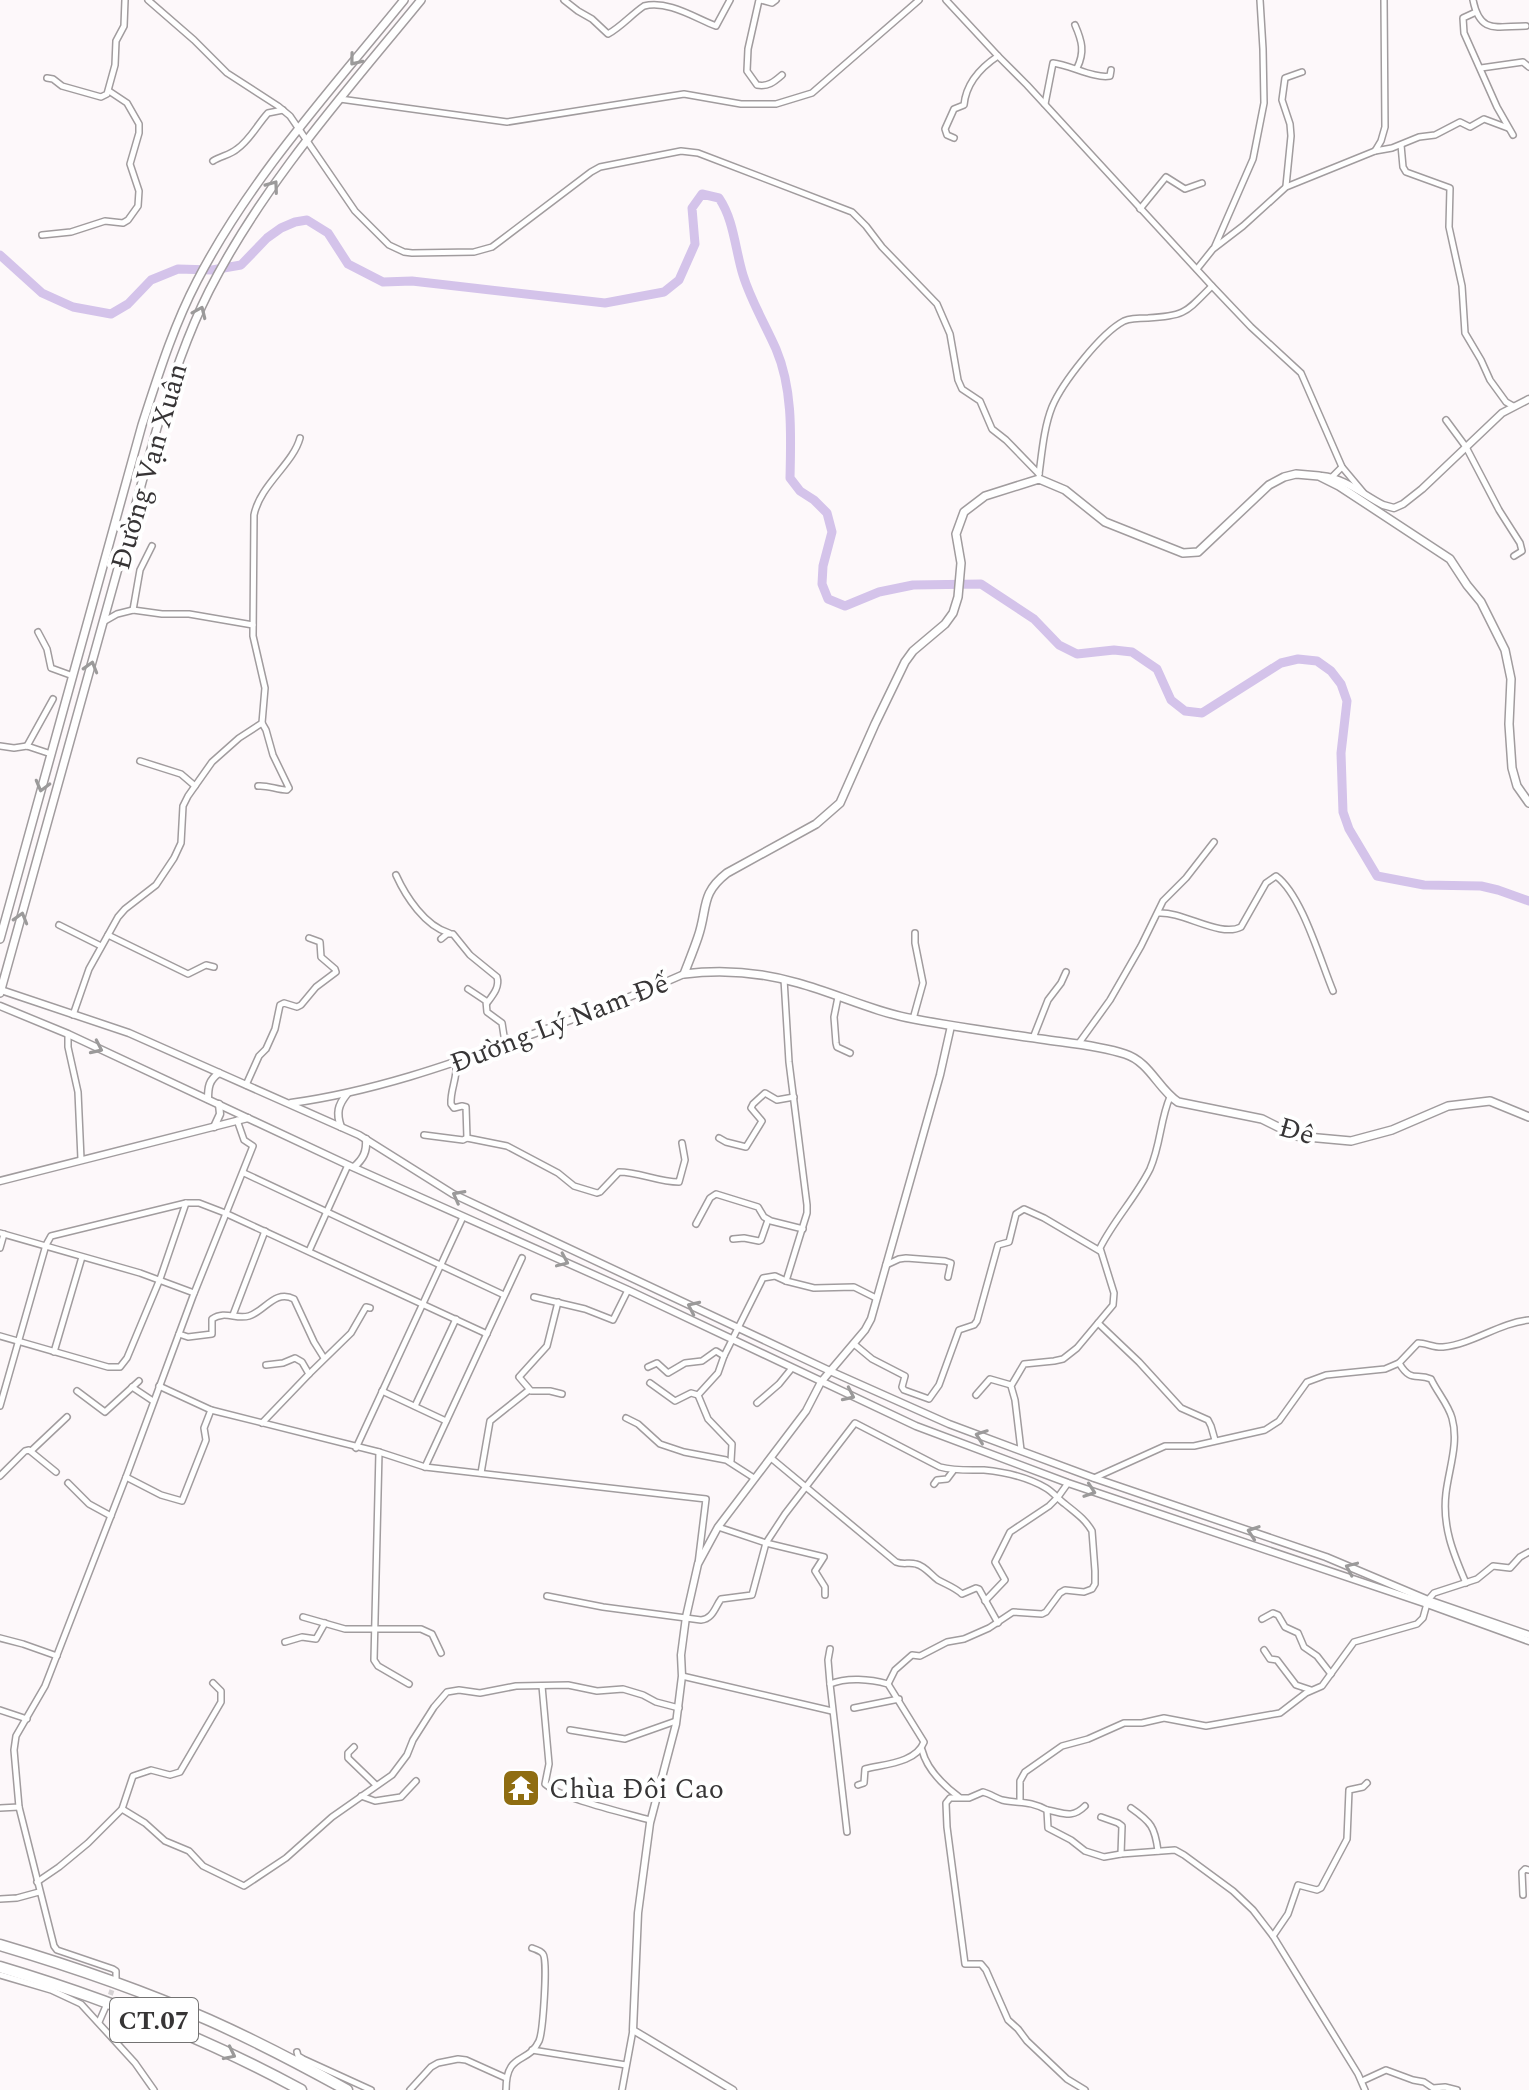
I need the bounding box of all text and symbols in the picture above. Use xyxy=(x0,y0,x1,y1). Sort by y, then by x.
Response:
one-way arrow xyxy=(350,51,365,65)
one-way arrow xyxy=(263,181,277,195)
one-way arrow xyxy=(190,306,206,320)
street label: Đường Vạn Xuân xyxy=(99,358,199,575)
one-way arrow xyxy=(81,661,98,675)
one-way arrow xyxy=(35,779,52,793)
one-way arrow xyxy=(12,911,28,925)
street label: Đường Lý Nam Đế xyxy=(444,962,675,1085)
one-way arrow xyxy=(89,1038,104,1054)
street label: Đê xyxy=(1274,1106,1319,1157)
one-way arrow xyxy=(451,1190,466,1205)
one-way arrow xyxy=(554,1252,569,1268)
one-way arrow xyxy=(686,1301,701,1317)
one-way arrow xyxy=(841,1385,855,1401)
one-way arrow xyxy=(975,1429,989,1445)
one-way arrow xyxy=(1083,1481,1097,1497)
one-way arrow xyxy=(1246,1525,1260,1541)
one-way arrow xyxy=(1345,1562,1360,1578)
temple icon: Chùa Đôi Cao xyxy=(500,1767,542,1809)
place label: Chùa Đôi Cao xyxy=(549,1768,724,1811)
road number: CT.07 xyxy=(110,1998,198,2042)
one-way arrow xyxy=(222,2044,236,2060)

